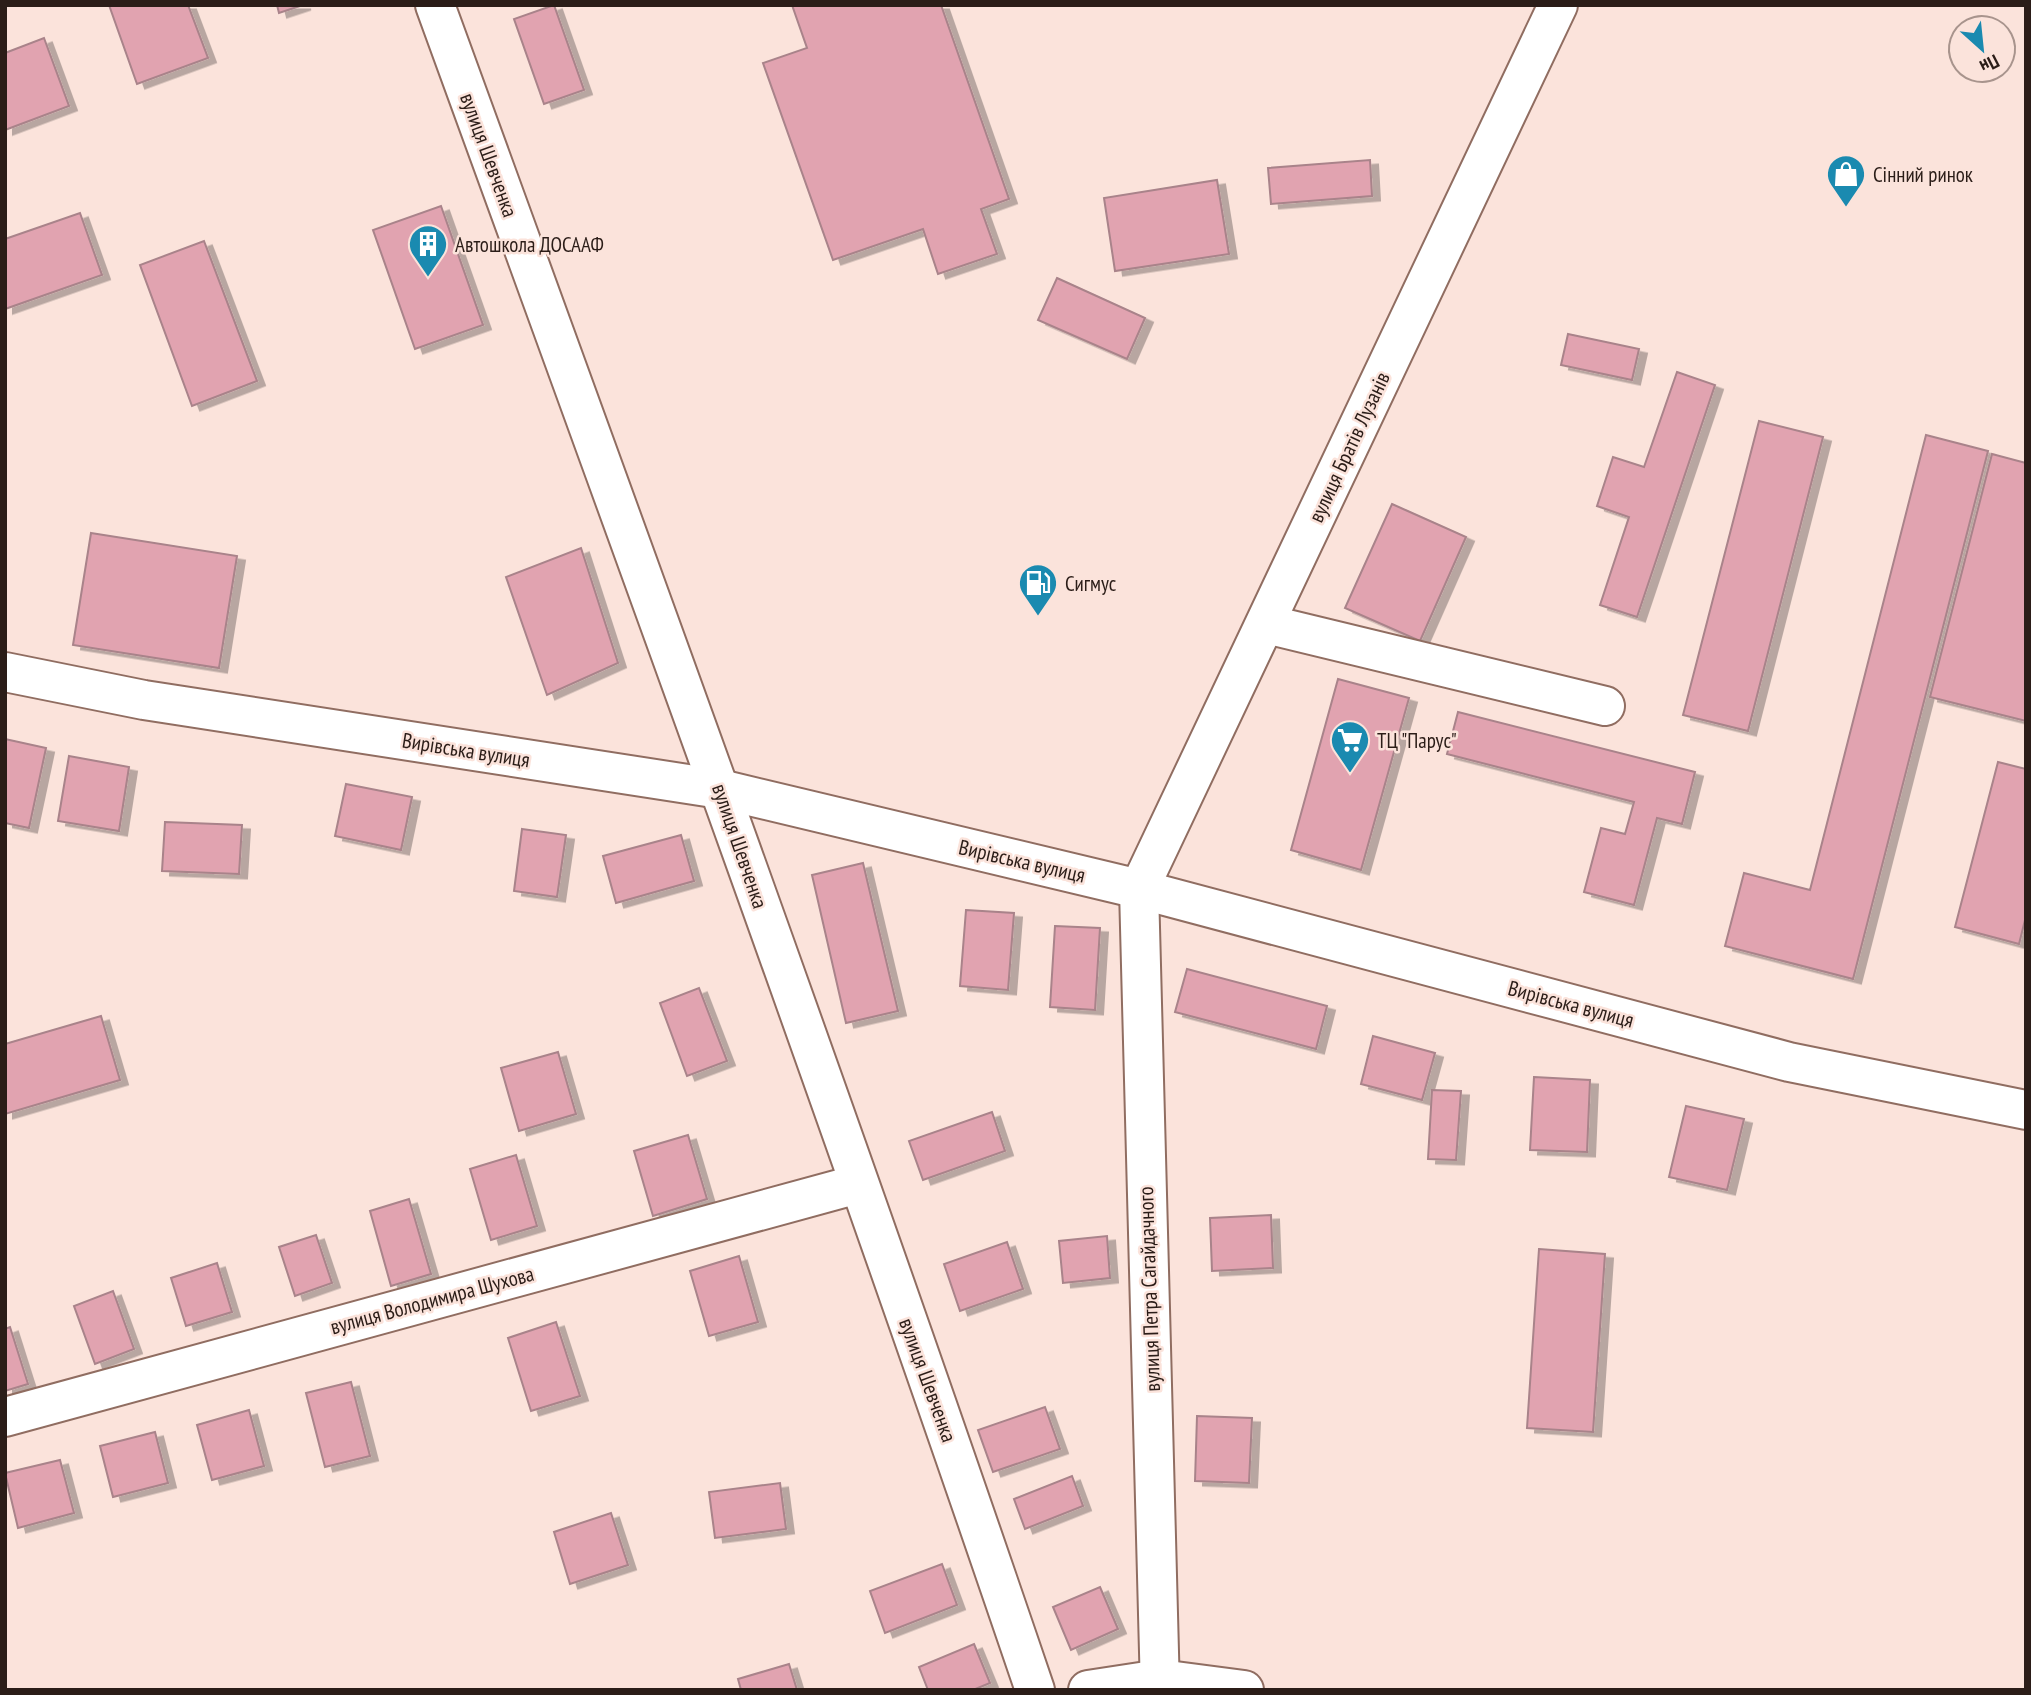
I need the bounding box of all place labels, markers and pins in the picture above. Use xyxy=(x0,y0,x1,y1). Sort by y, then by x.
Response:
shop icon: Сінний ринок xyxy=(1825,153,1867,208)
place label: Сінний ринок xyxy=(1873,161,1973,188)
building icon: Автошкола ДОСААФ xyxy=(407,223,449,278)
place label: Автошкола ДОСААФ xyxy=(455,231,604,258)
fuel station icon: Сигмус xyxy=(1017,562,1059,617)
place label: Сигмус xyxy=(1065,570,1117,597)
supermarket icon: ТЦ "Парус" xyxy=(1329,719,1371,774)
place label: ТЦ "Парус" xyxy=(1377,727,1457,754)

